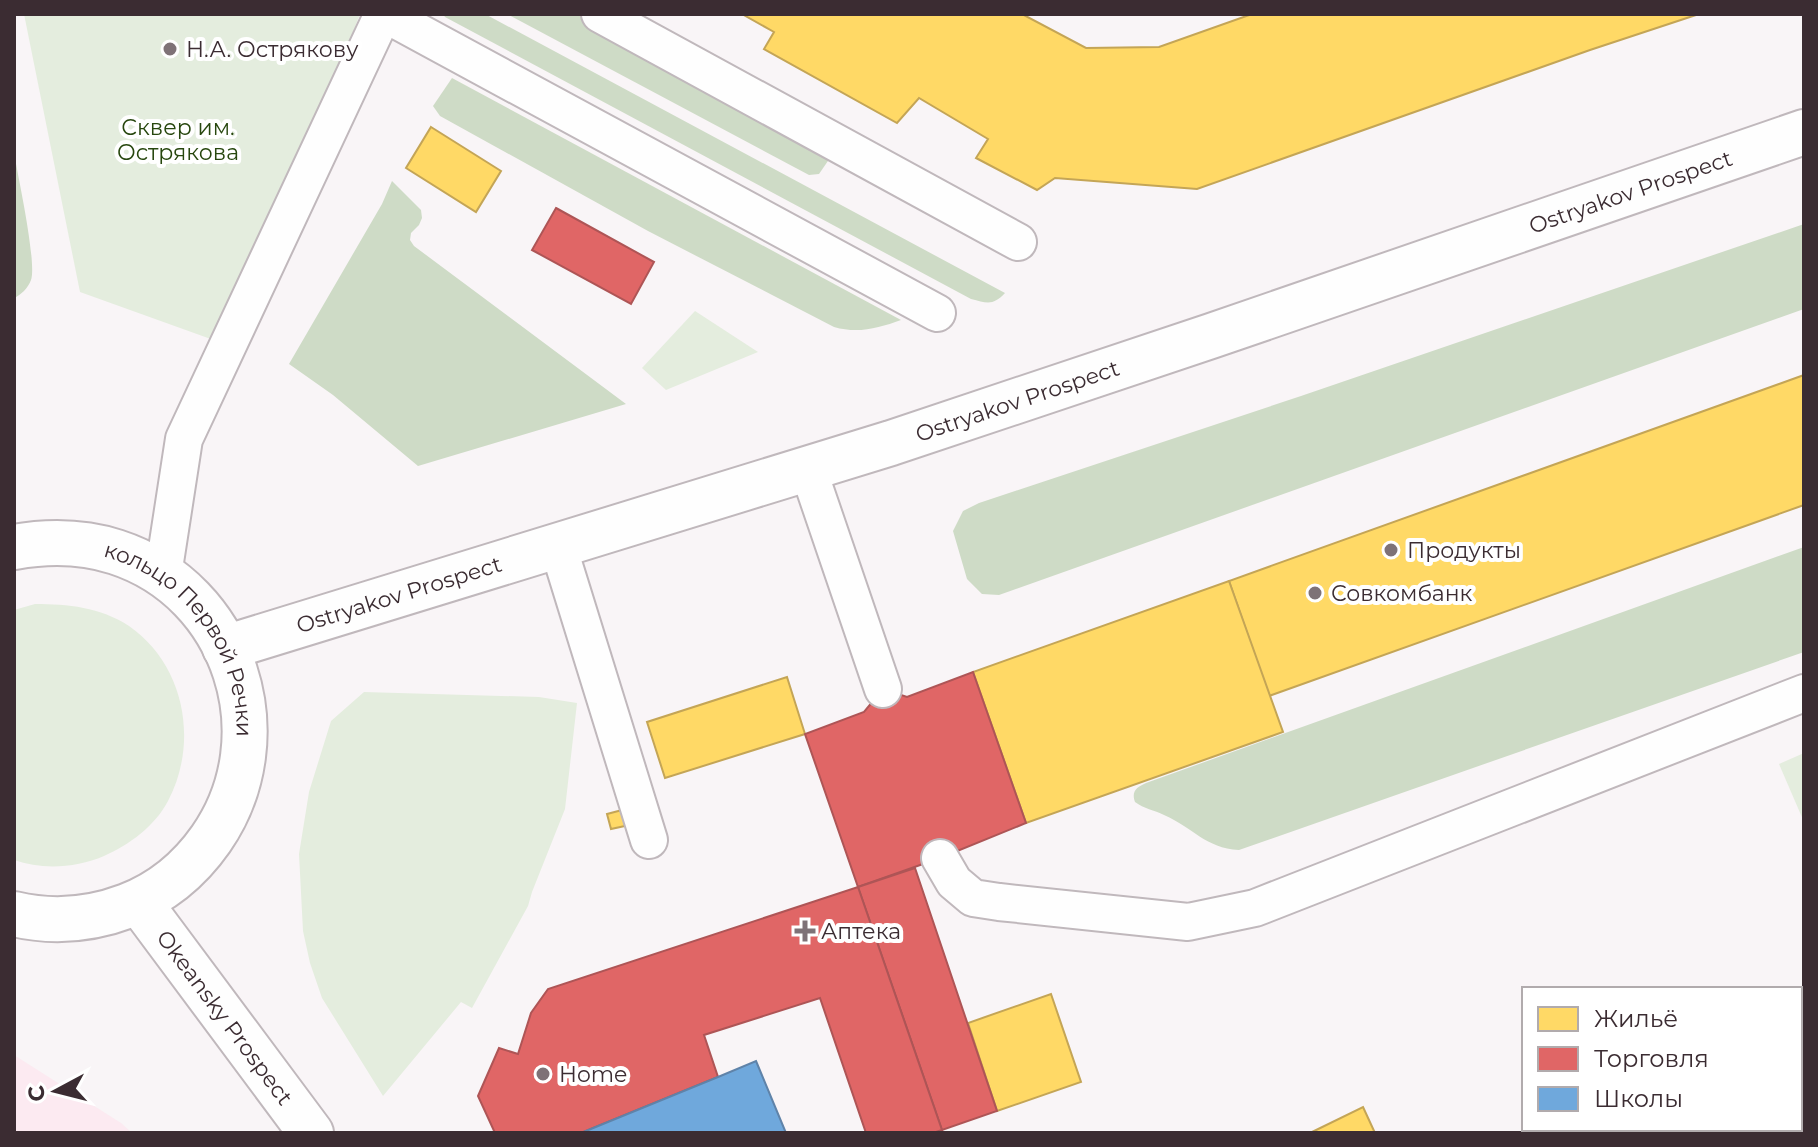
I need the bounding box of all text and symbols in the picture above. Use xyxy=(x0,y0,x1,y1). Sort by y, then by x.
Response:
place label: Н.А. Острякову xyxy=(186,36,359,63)
marker: Н.А. Острякову xyxy=(161,40,179,58)
park label: Сквер им. Острякова xyxy=(117,114,239,166)
street label: Ostryakov Prospect xyxy=(1525,144,1736,239)
street label: Ostryakov Prospect xyxy=(912,354,1123,447)
street label: кольцо Первой Речки xyxy=(101,536,258,737)
place label: Продукты xyxy=(1407,537,1521,564)
marker: Продукты xyxy=(1382,541,1400,559)
street label: Ostryakov Prospect xyxy=(293,550,505,639)
place label: Совкомбанк xyxy=(1331,580,1472,607)
marker: Совкомбанк xyxy=(1306,584,1324,602)
place label: Аптека xyxy=(821,918,901,945)
marker: Аптека xyxy=(796,922,814,940)
street label: Okeansky Prospect xyxy=(151,925,299,1110)
legend xyxy=(1522,987,1802,1131)
text: Жильё xyxy=(1594,1004,1678,1033)
text: Торговля xyxy=(1594,1044,1709,1073)
north arrow xyxy=(16,1051,96,1131)
place label: Home xyxy=(559,1061,627,1088)
marker: Home xyxy=(534,1065,552,1083)
text: С xyxy=(22,1084,51,1103)
text: Школы xyxy=(1594,1084,1683,1113)

